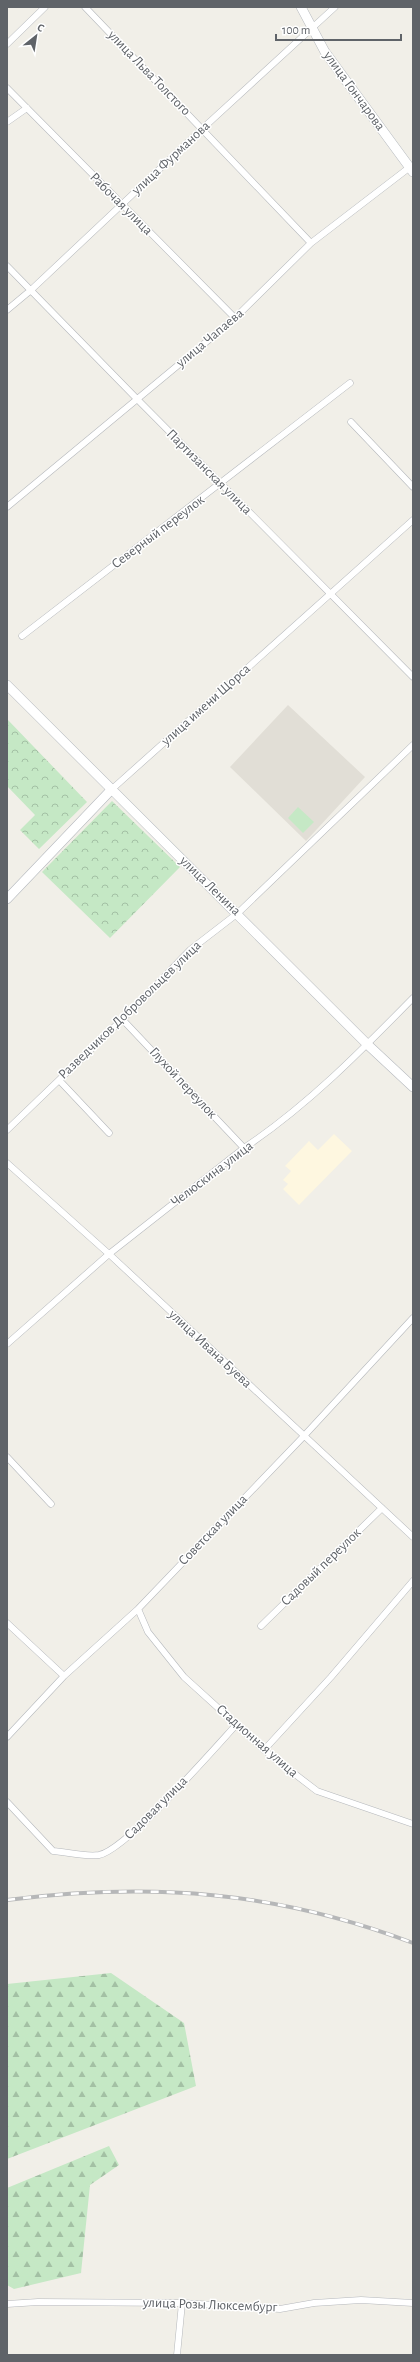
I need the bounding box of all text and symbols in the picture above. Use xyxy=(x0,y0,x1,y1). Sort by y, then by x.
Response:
north arrow xyxy=(16,16,56,56)
scale bar xyxy=(276,16,401,42)
text: С xyxy=(35,21,46,34)
text: 100 m xyxy=(282,24,310,36)
street label: улица Льва Толстого xyxy=(104,27,193,118)
street label: улица Гончарова xyxy=(320,48,388,134)
street label: улица Фурманова xyxy=(129,118,213,198)
street label: Рабочая улица xyxy=(87,170,155,238)
street label: улица Чапаева xyxy=(173,306,247,371)
street label: Партизанская улица xyxy=(164,427,255,518)
street label: Северный переулок xyxy=(109,492,207,571)
street label: улица имени Щорса xyxy=(158,661,253,749)
street label: улица Ленина xyxy=(176,853,244,919)
street label: Разведчиков Добровольцев улица xyxy=(56,938,204,1082)
street label: Глухой переулок xyxy=(147,1045,220,1122)
street label: Челюскина улица xyxy=(168,1138,256,1209)
street label: улица Ивана Буева xyxy=(165,1307,255,1391)
street label: Советская улица xyxy=(176,1492,250,1568)
street label: Садовый переулок xyxy=(278,1525,364,1609)
street label: Стадионная улица xyxy=(213,1702,301,1781)
street label: Садовая улица xyxy=(122,1773,191,1842)
street label: улица Розы Люксембург xyxy=(142,2296,278,2314)

